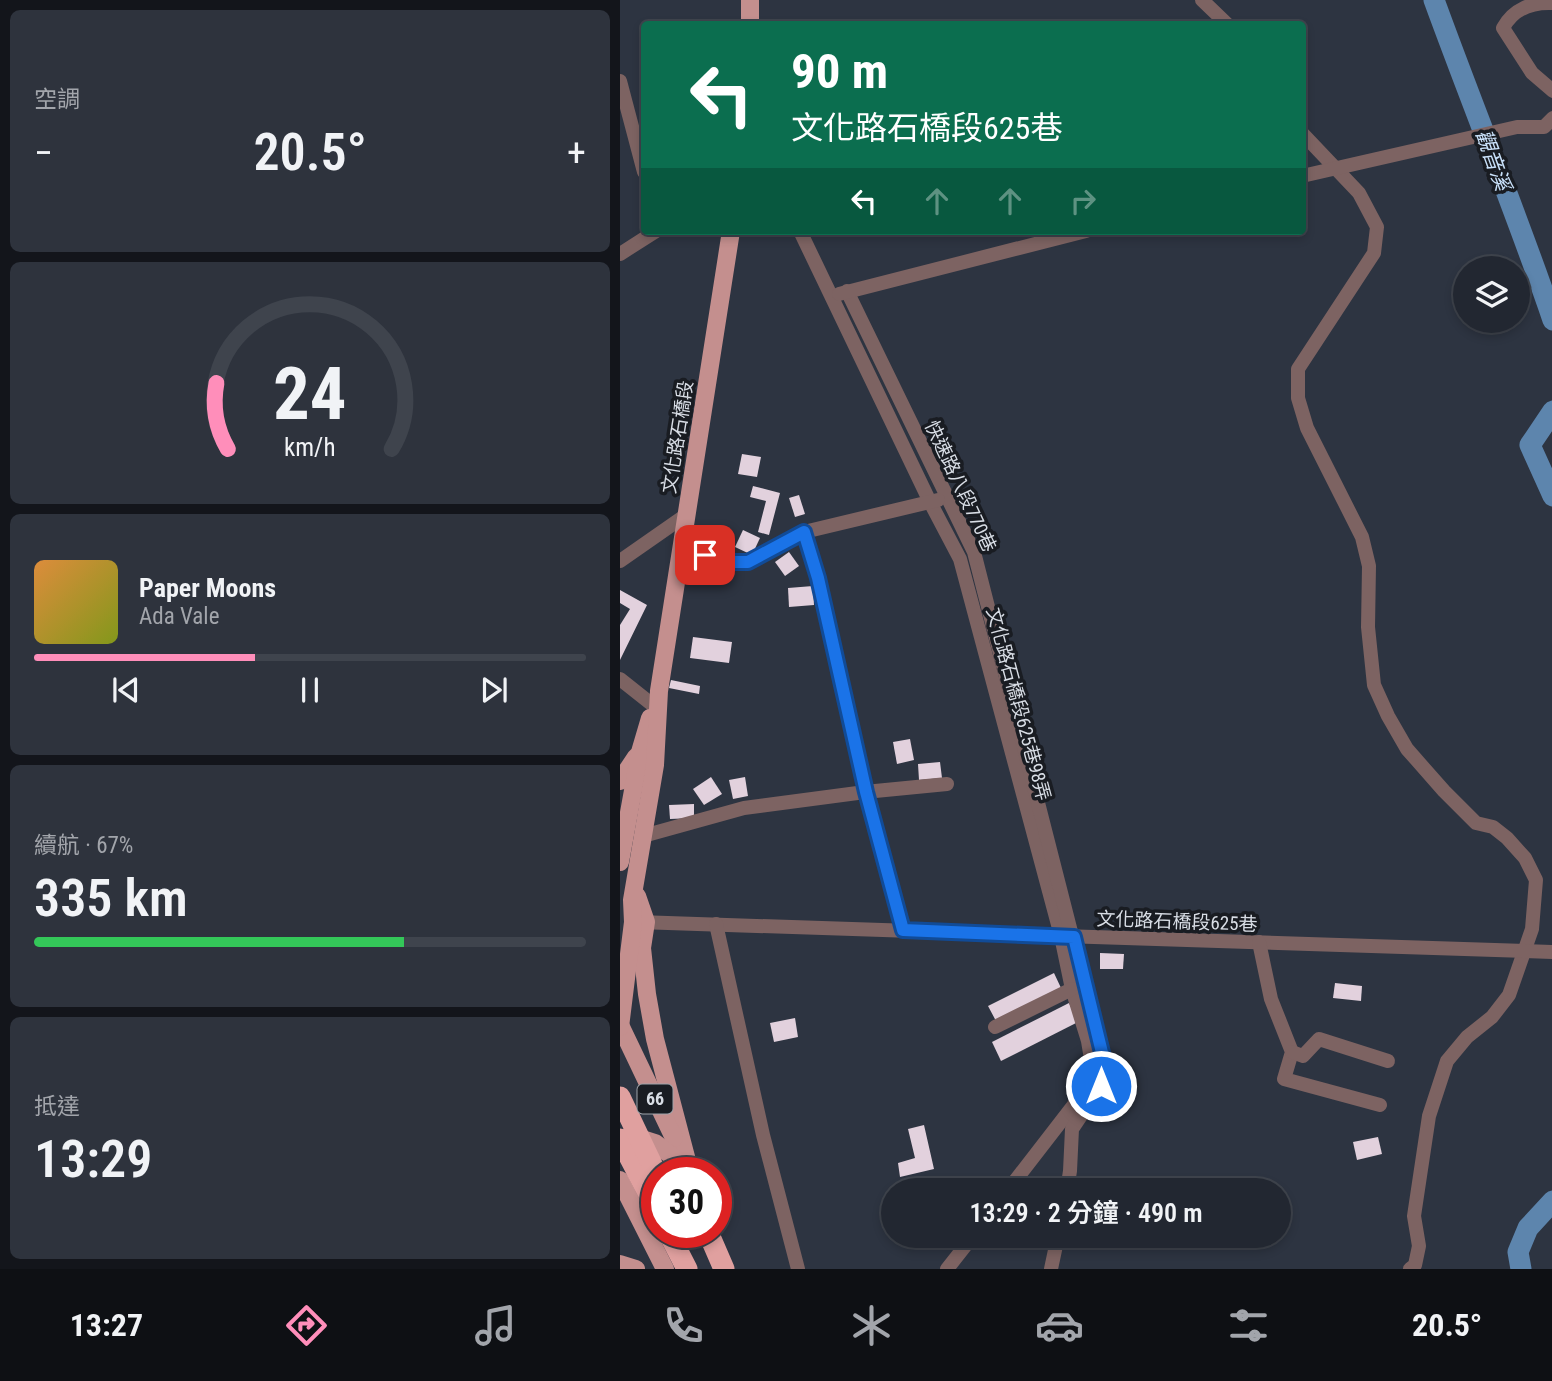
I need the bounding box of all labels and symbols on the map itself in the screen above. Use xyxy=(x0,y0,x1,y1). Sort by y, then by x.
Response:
water label: 觀音溪 xyxy=(1471,126,1516,197)
street label: 文化路石橋段 xyxy=(657,379,698,495)
street label: 快速路八段770巷 xyxy=(920,417,1001,555)
pin xyxy=(675,525,735,585)
street label: 文化路石橋段625巷98弄 xyxy=(982,605,1055,803)
street label: 文化路石橋段625巷 xyxy=(1096,907,1258,936)
position arrow xyxy=(1064,1049,1138,1123)
road number: 66 xyxy=(638,1084,672,1114)
speed limit sign: 30 xyxy=(641,1157,732,1248)

